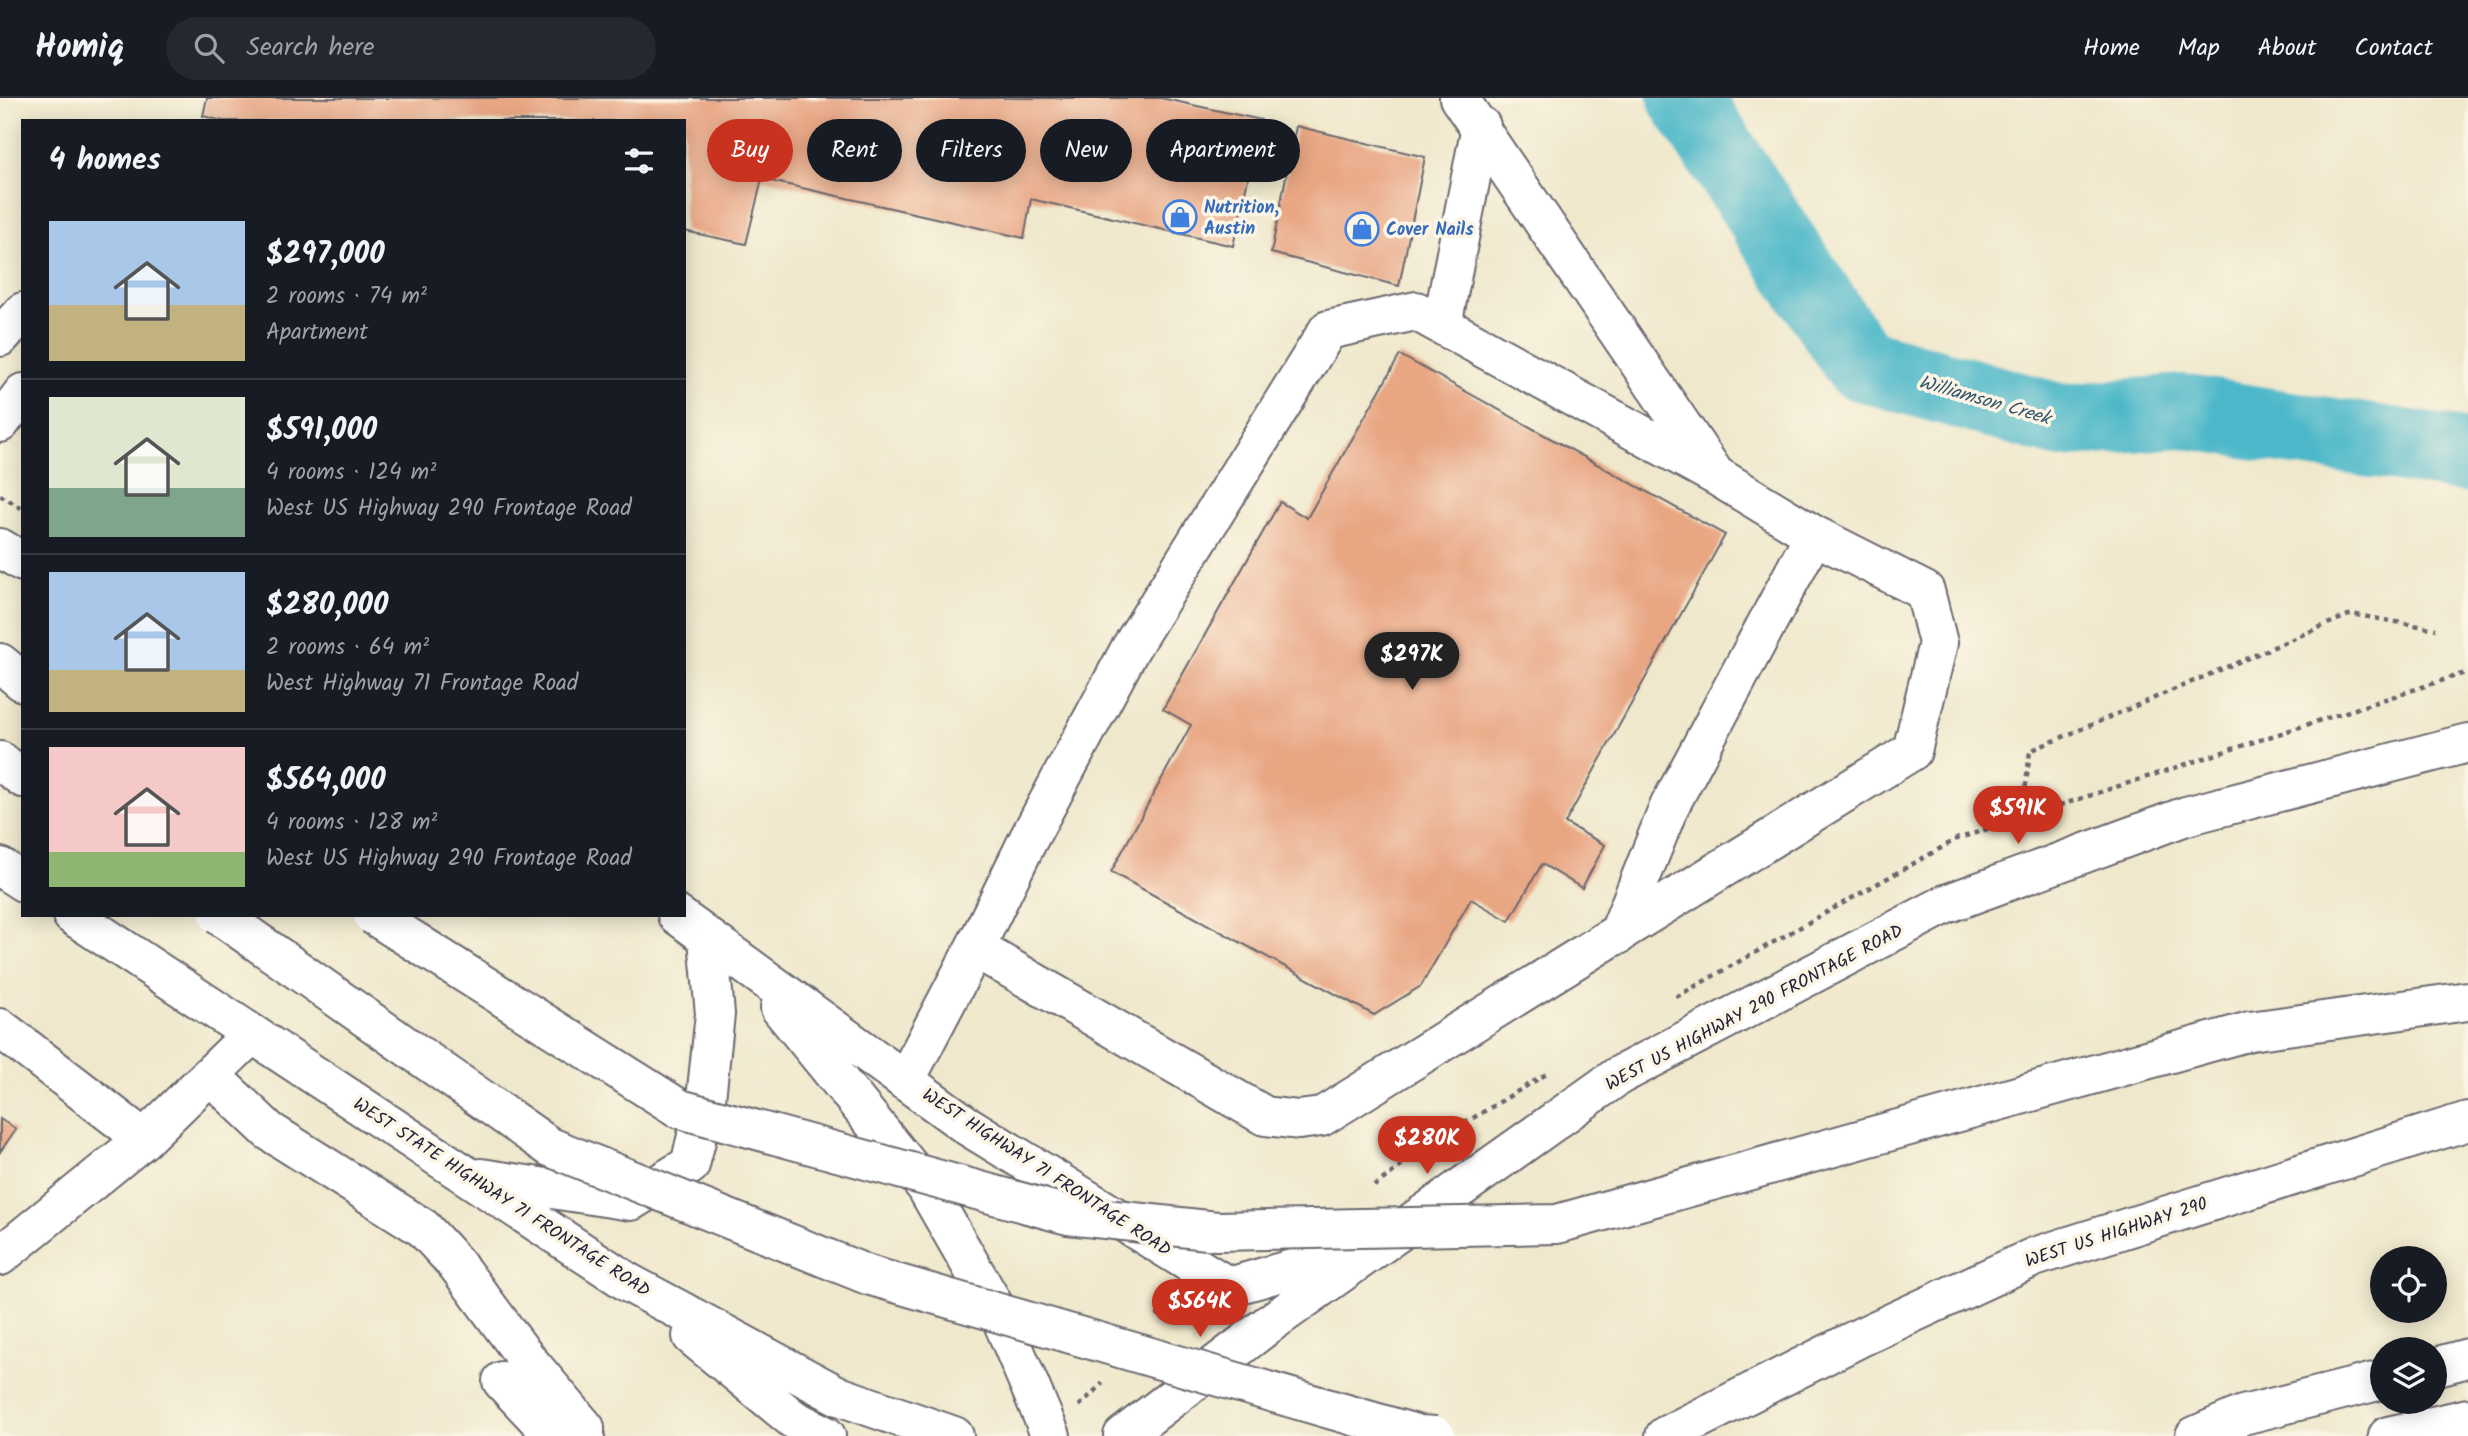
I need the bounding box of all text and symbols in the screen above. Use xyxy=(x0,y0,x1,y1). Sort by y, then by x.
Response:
search box xyxy=(166,17,656,80)
text: Homiq xyxy=(35,22,124,75)
text: Search here xyxy=(246,27,374,69)
icon: search xyxy=(190,29,228,67)
text: Home xyxy=(2083,29,2140,68)
text: Map xyxy=(2178,29,2220,68)
text: About xyxy=(2258,29,2316,68)
text: Contact xyxy=(2354,29,2433,68)
chip: Buy xyxy=(707,119,793,182)
chip: Rent xyxy=(807,119,902,182)
chip: Filters xyxy=(916,119,1026,182)
chip: New xyxy=(1040,119,1132,182)
chip: Apartment xyxy=(1146,119,1300,182)
text: 4 homes xyxy=(49,137,161,185)
icon: filters xyxy=(620,142,658,180)
place label: Nutrition, Austin xyxy=(1204,194,1279,244)
shop icon: Nutrition, Austin xyxy=(1161,198,1199,236)
shop icon: Cover Nails xyxy=(1343,210,1381,248)
place label: Cover Nails xyxy=(1386,216,1474,245)
text: $297,000 xyxy=(266,231,385,279)
icon: home xyxy=(105,249,189,333)
text: 2 rooms · 74 m² xyxy=(266,279,427,315)
text: Apartment xyxy=(266,315,368,351)
water label: Williamson Creek xyxy=(1915,368,2057,435)
text: $591,000 xyxy=(266,407,377,455)
icon: home xyxy=(105,425,189,509)
text: 4 rooms · 124 m² xyxy=(266,455,436,491)
text: West US Highway 290 Frontage Road xyxy=(266,491,632,527)
text: $280,000 xyxy=(266,582,388,630)
icon: home xyxy=(105,600,189,684)
text: 2 rooms · 64 m² xyxy=(266,630,429,666)
pin: $297K xyxy=(1363,632,1461,692)
text: $297K xyxy=(1380,637,1444,673)
text: West Highway 71 Frontage Road xyxy=(266,666,578,702)
text: $564,000 xyxy=(266,757,386,805)
icon: home xyxy=(105,775,189,859)
pin: $591K xyxy=(1969,786,2067,846)
text: $591K xyxy=(1989,791,2047,827)
text: 4 rooms · 128 m² xyxy=(266,805,437,841)
text: West US Highway 290 Frontage Road xyxy=(266,841,632,877)
street label: WEST US HIGHWAY 290 FRONTAGE ROAD xyxy=(1600,917,1909,1099)
street label: WEST HIGHWAY 71 FRONTAGE ROAD xyxy=(916,1082,1177,1265)
street label: WEST STATE HIGHWAY 71 FRONTAGE ROAD xyxy=(347,1091,656,1306)
pin: $280K xyxy=(1378,1116,1476,1176)
text: $280K xyxy=(1394,1121,1460,1157)
street label: WEST US HIGHWAY 290 xyxy=(2022,1190,2211,1277)
map controls xyxy=(2370,1246,2447,1414)
button: locate xyxy=(2370,1246,2447,1323)
pin: $564K xyxy=(1151,1280,1249,1339)
text: $564K xyxy=(1168,1284,1232,1320)
button: layers xyxy=(2370,1337,2447,1414)

